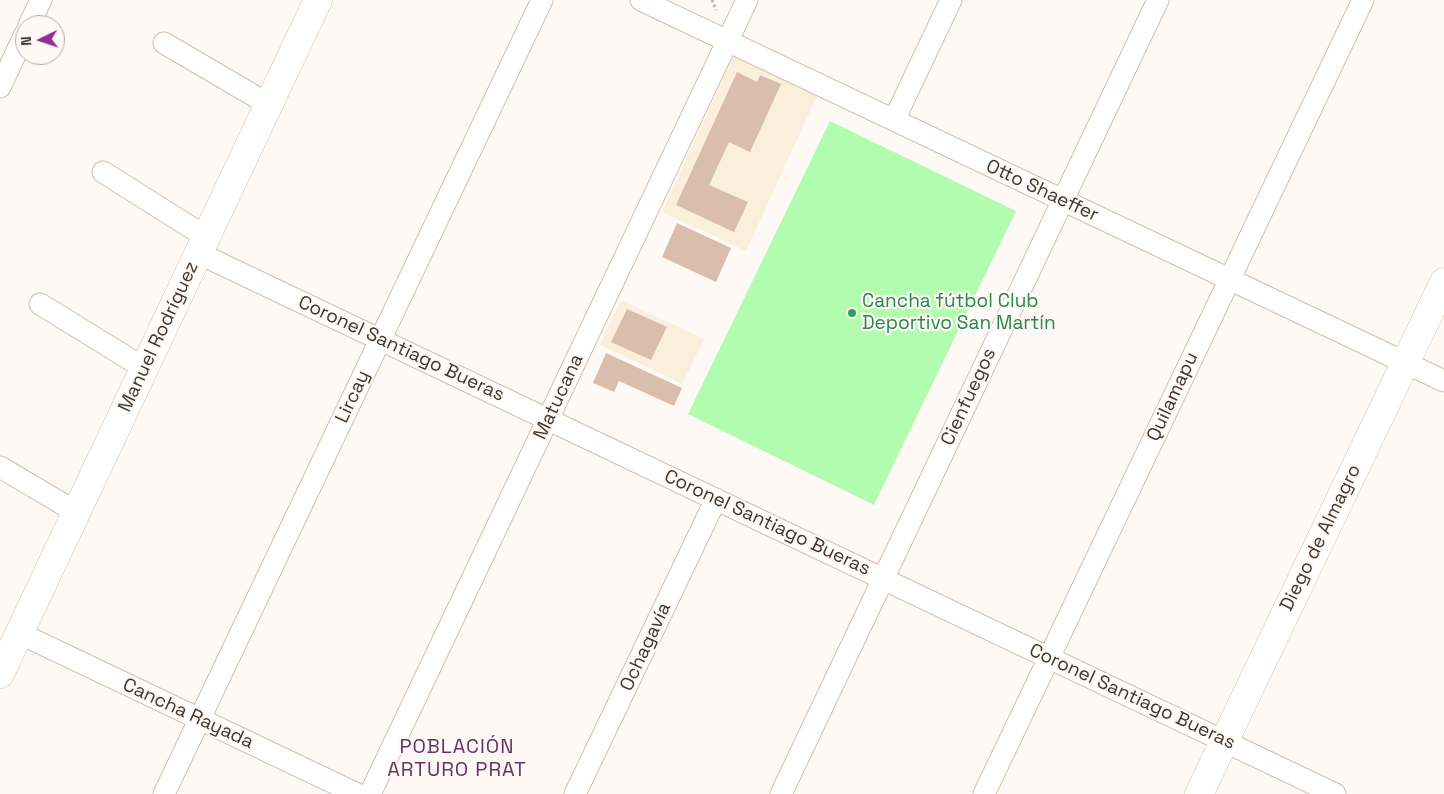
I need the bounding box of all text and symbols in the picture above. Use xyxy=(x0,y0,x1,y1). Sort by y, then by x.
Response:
north arrow xyxy=(15,15,65,65)
text: N xyxy=(17,36,35,46)
street label: Otto Shaeffer xyxy=(982,155,1102,227)
street label: Manuel Rodríguez xyxy=(114,258,204,416)
street label: Coronel Santiago Bueras xyxy=(294,291,508,407)
place label: Cancha fútbol Club Deportivo San Martín xyxy=(862,291,1056,335)
marker: Cancha fútbol Club Deportivo San Martín xyxy=(846,307,858,319)
street label: Cienfuegos xyxy=(937,345,1001,449)
street label: Quilamapu xyxy=(1142,349,1204,445)
street label: Matucana xyxy=(529,350,589,444)
street label: Lircay xyxy=(331,367,375,427)
street label: Diego de Almagro xyxy=(1276,461,1366,615)
street label: Coronel Santiago Bueras xyxy=(660,465,874,581)
street label: Ochagavía xyxy=(616,599,676,695)
street label: Coronel Santiago Bueras xyxy=(1025,639,1239,755)
street label: Cancha Rayada xyxy=(119,674,257,754)
district label: POBLACIÓN ARTURO PRAT xyxy=(386,736,528,783)

